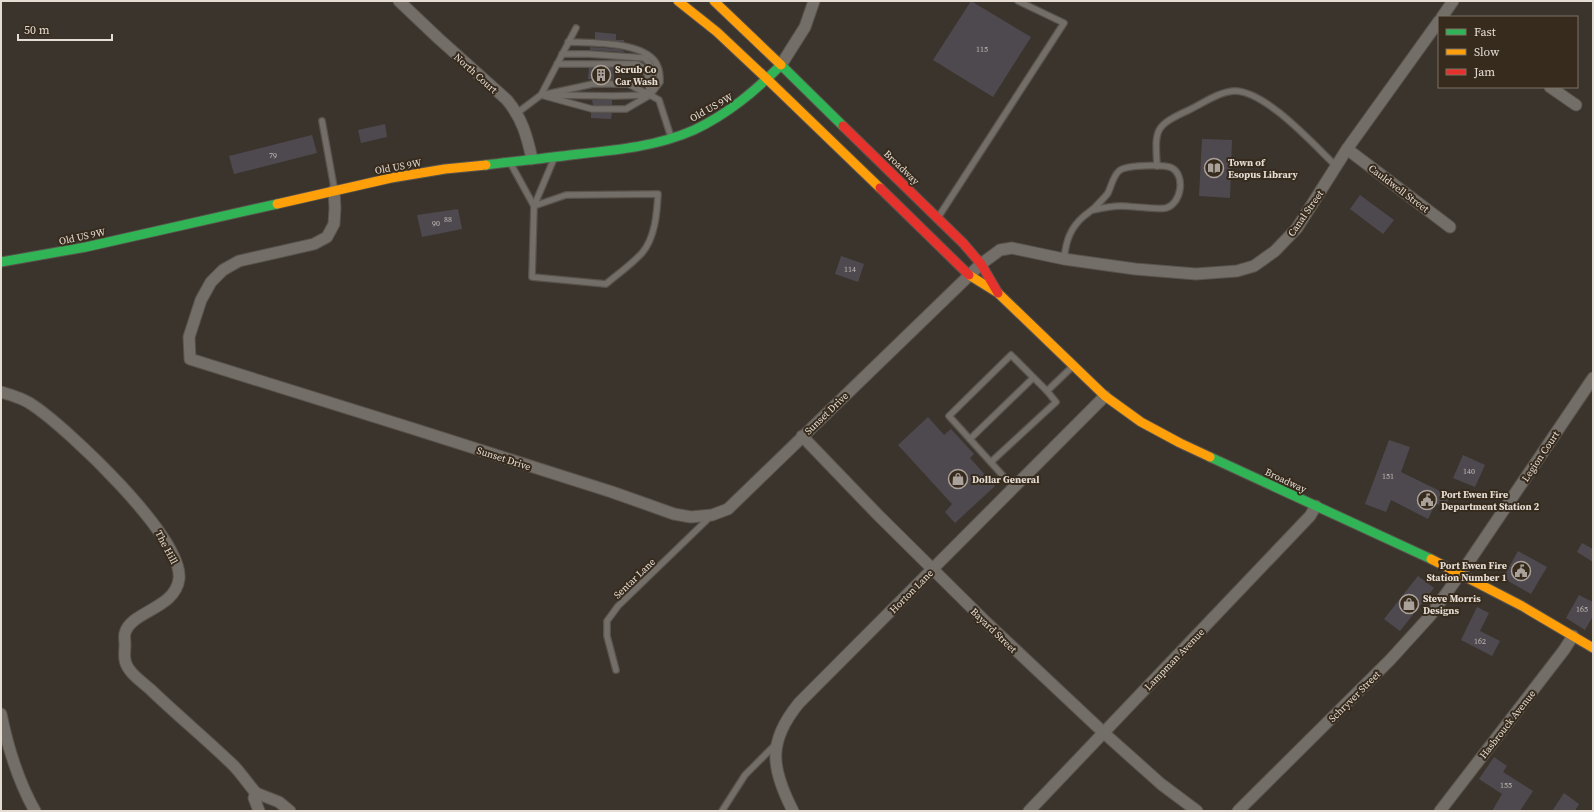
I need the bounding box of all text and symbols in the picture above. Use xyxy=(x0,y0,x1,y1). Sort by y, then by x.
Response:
scale bar xyxy=(18,16,112,42)
legend xyxy=(1438,16,1578,88)
text: 50 m xyxy=(24,22,50,38)
text: Fast xyxy=(1474,24,1496,40)
house number: 115 xyxy=(976,44,988,55)
text: Slow xyxy=(1474,44,1500,60)
street label: North Court xyxy=(451,50,501,97)
place label: Scrub Co Car Wash xyxy=(615,63,658,88)
building icon: Scrub Co Car Wash xyxy=(590,64,612,86)
text: Jam xyxy=(1473,64,1495,80)
street label: Old US 9W xyxy=(687,90,735,125)
street label: Broadway xyxy=(881,147,923,188)
house number: 79 xyxy=(269,150,277,161)
street label: Old US 9W xyxy=(374,156,423,177)
place label: Town of Esopus Library xyxy=(1228,156,1299,181)
library icon: Town of Esopus Library xyxy=(1203,157,1225,179)
street label: Cauldwell Street xyxy=(1366,161,1432,216)
street label: Canal Street xyxy=(1285,187,1327,239)
house number: 88 xyxy=(444,214,452,225)
house number: 90 xyxy=(432,218,440,229)
street label: Old US 9W xyxy=(58,225,107,248)
house number: 114 xyxy=(844,264,856,275)
street label: Sunset Drive xyxy=(802,389,851,438)
street label: Legion Court xyxy=(1519,428,1563,484)
street label: Sunset Drive xyxy=(475,444,533,473)
street label: Broadway xyxy=(1263,465,1309,496)
house number: 140 xyxy=(1463,466,1475,477)
shop icon: Dollar General xyxy=(947,468,969,490)
house number: 151 xyxy=(1382,471,1394,482)
place label: Dollar General xyxy=(972,473,1039,486)
place label: Port Ewen Fire Department Station 2 xyxy=(1441,488,1540,513)
public building icon: Port Ewen Fire Department Station 2 xyxy=(1416,489,1438,511)
street label: The Hill xyxy=(152,528,181,566)
street label: Sentar Lane xyxy=(611,555,658,602)
place label: Port Ewen Fire Station Number 1 xyxy=(1426,559,1507,584)
public building icon: Port Ewen Fire Station Number 1 xyxy=(1510,560,1532,582)
street label: Horton Lane xyxy=(887,567,936,616)
place label: Steve Morris Designs xyxy=(1423,592,1481,617)
shop icon: Steve Morris Designs xyxy=(1398,593,1420,615)
house number: 165 xyxy=(1576,604,1588,615)
street label: Bayard Street xyxy=(968,605,1020,656)
street label: Lampman Avenue xyxy=(1142,626,1207,693)
house number: 162 xyxy=(1474,636,1486,647)
street label: Schryver Street xyxy=(1326,667,1383,725)
street label: Hasbrouck Avenue xyxy=(1477,687,1538,761)
house number: 155 xyxy=(1500,780,1512,791)

